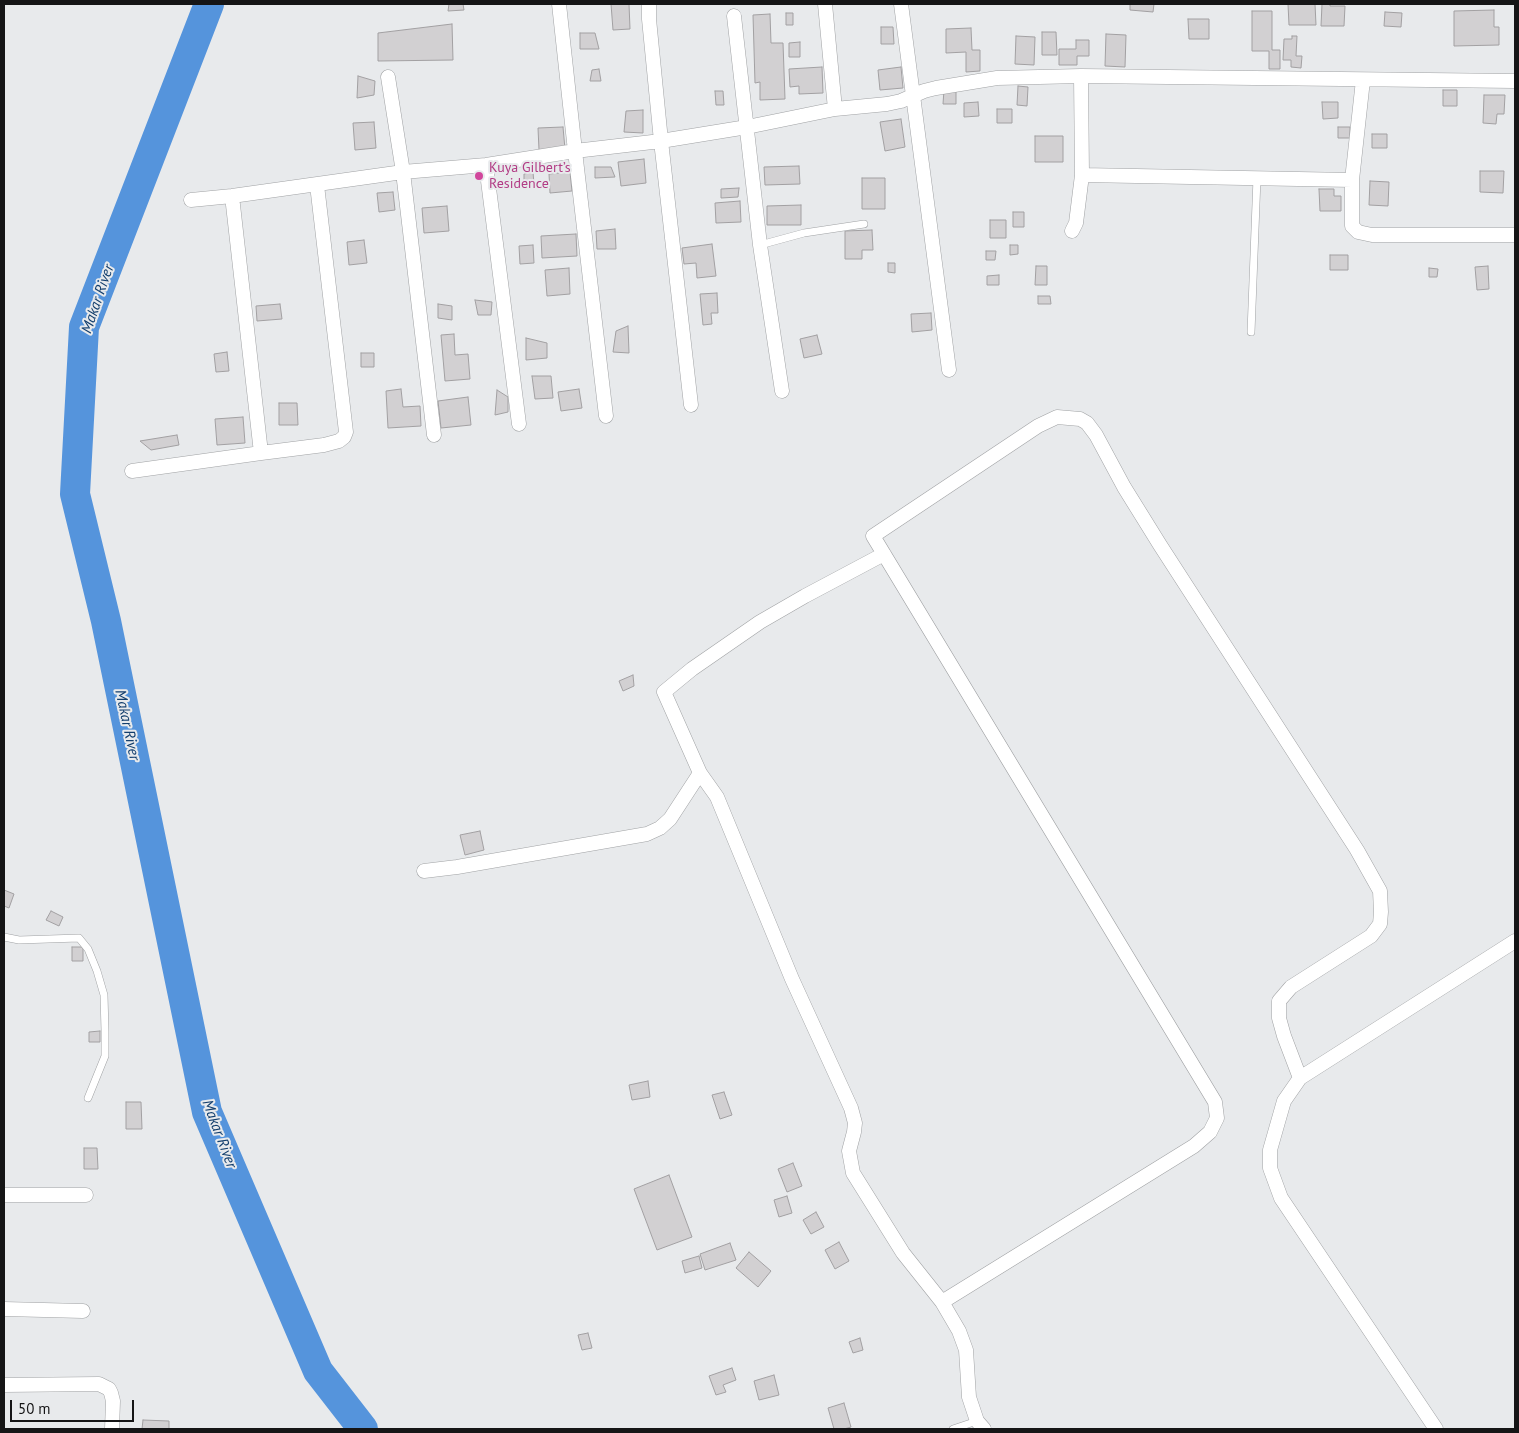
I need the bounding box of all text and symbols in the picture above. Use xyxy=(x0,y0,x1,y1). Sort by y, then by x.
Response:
place label: Kuya Gilbert’s Residence xyxy=(489,160,571,192)
marker: Kuya Gilbert’s Residence xyxy=(473,170,485,182)
water label: Makar River xyxy=(78,262,118,336)
water label: Makar River xyxy=(111,688,143,762)
water label: Makar River xyxy=(198,1097,240,1171)
scale bar xyxy=(12,1390,136,1422)
text: 50 m xyxy=(18,1399,51,1418)

